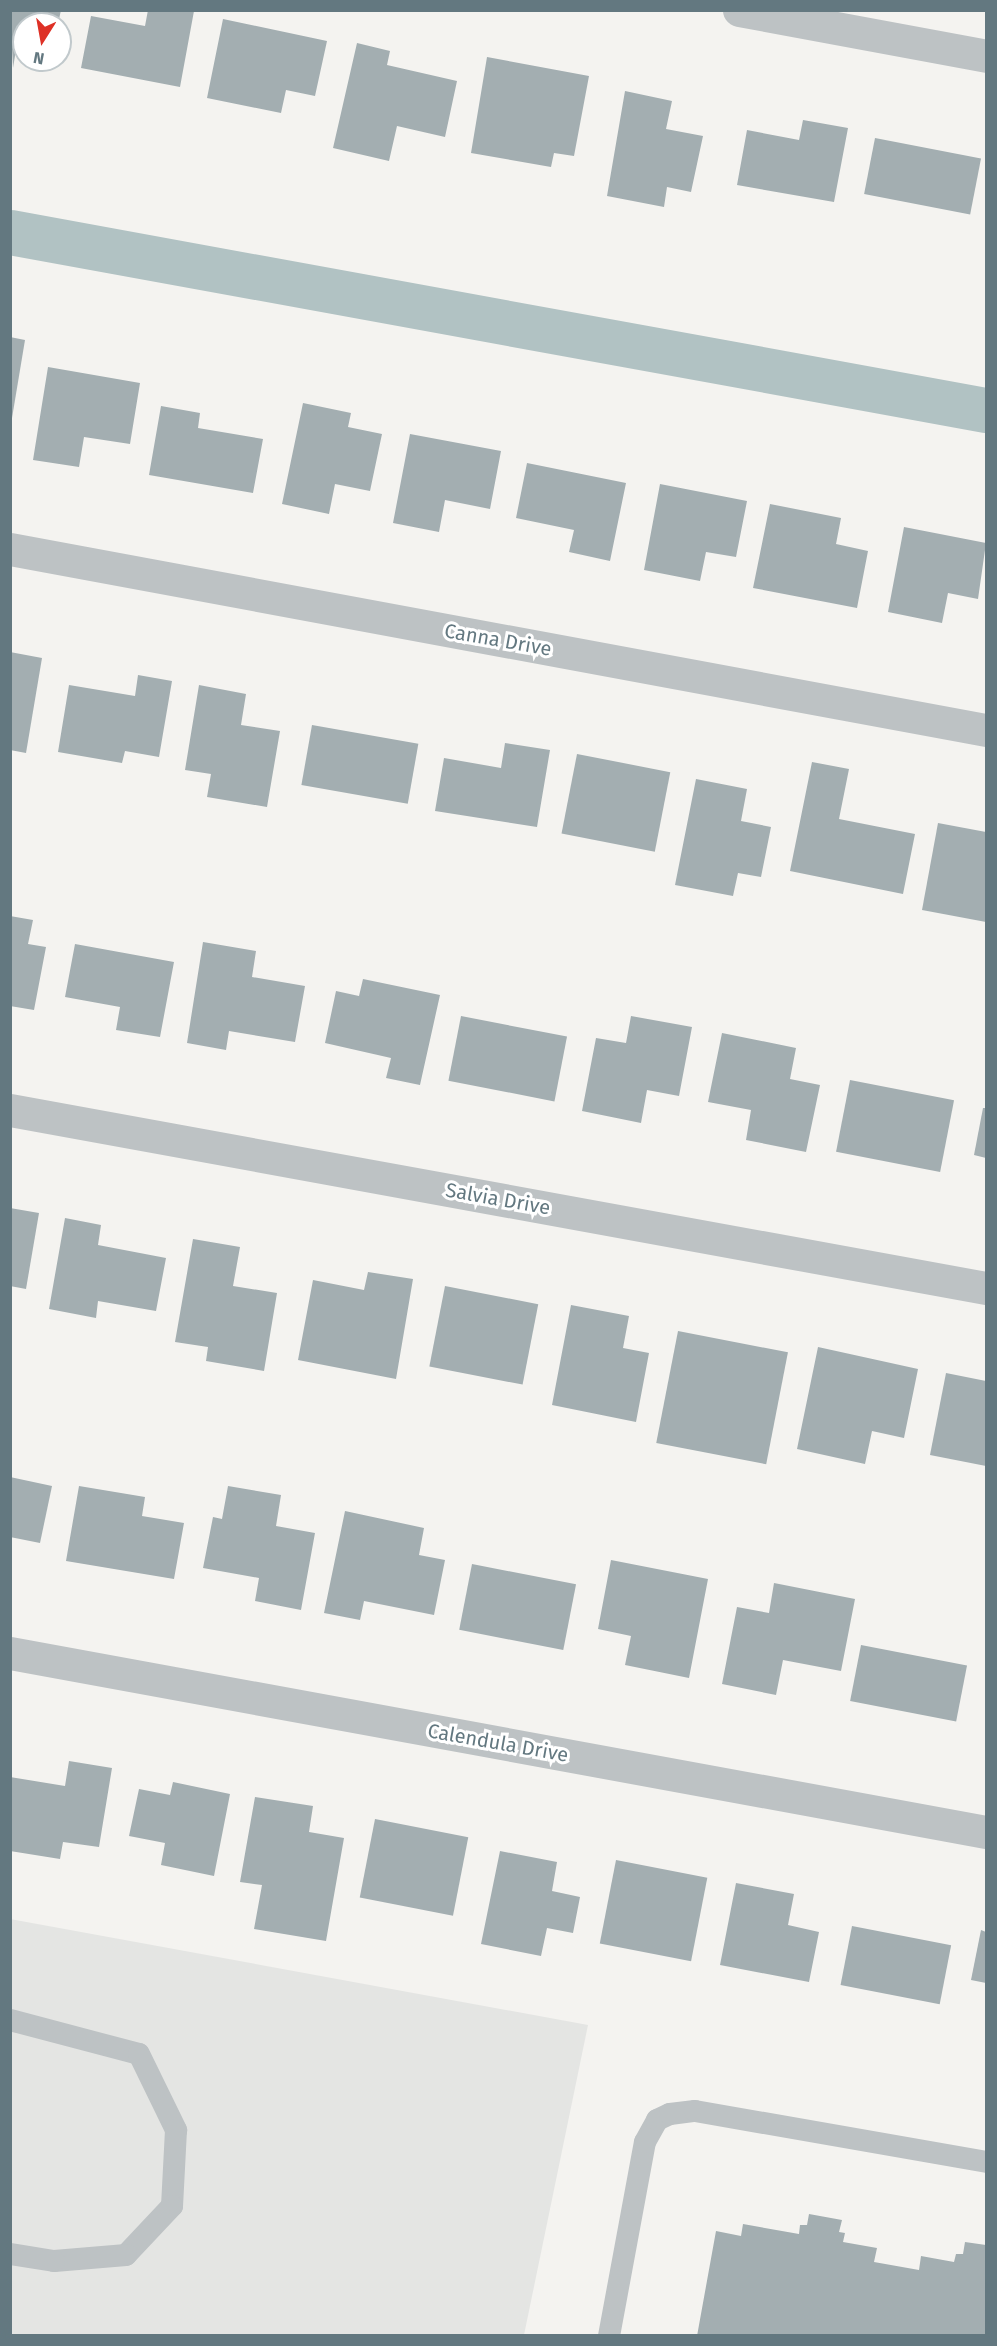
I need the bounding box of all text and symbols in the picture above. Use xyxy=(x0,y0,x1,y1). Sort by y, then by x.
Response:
north arrow xyxy=(12,12,72,72)
text: N xyxy=(32,48,46,69)
street label: Canna Drive xyxy=(443,619,553,661)
street label: Salvia Drive xyxy=(444,1178,552,1220)
street label: Calendula Drive xyxy=(426,1719,570,1767)

